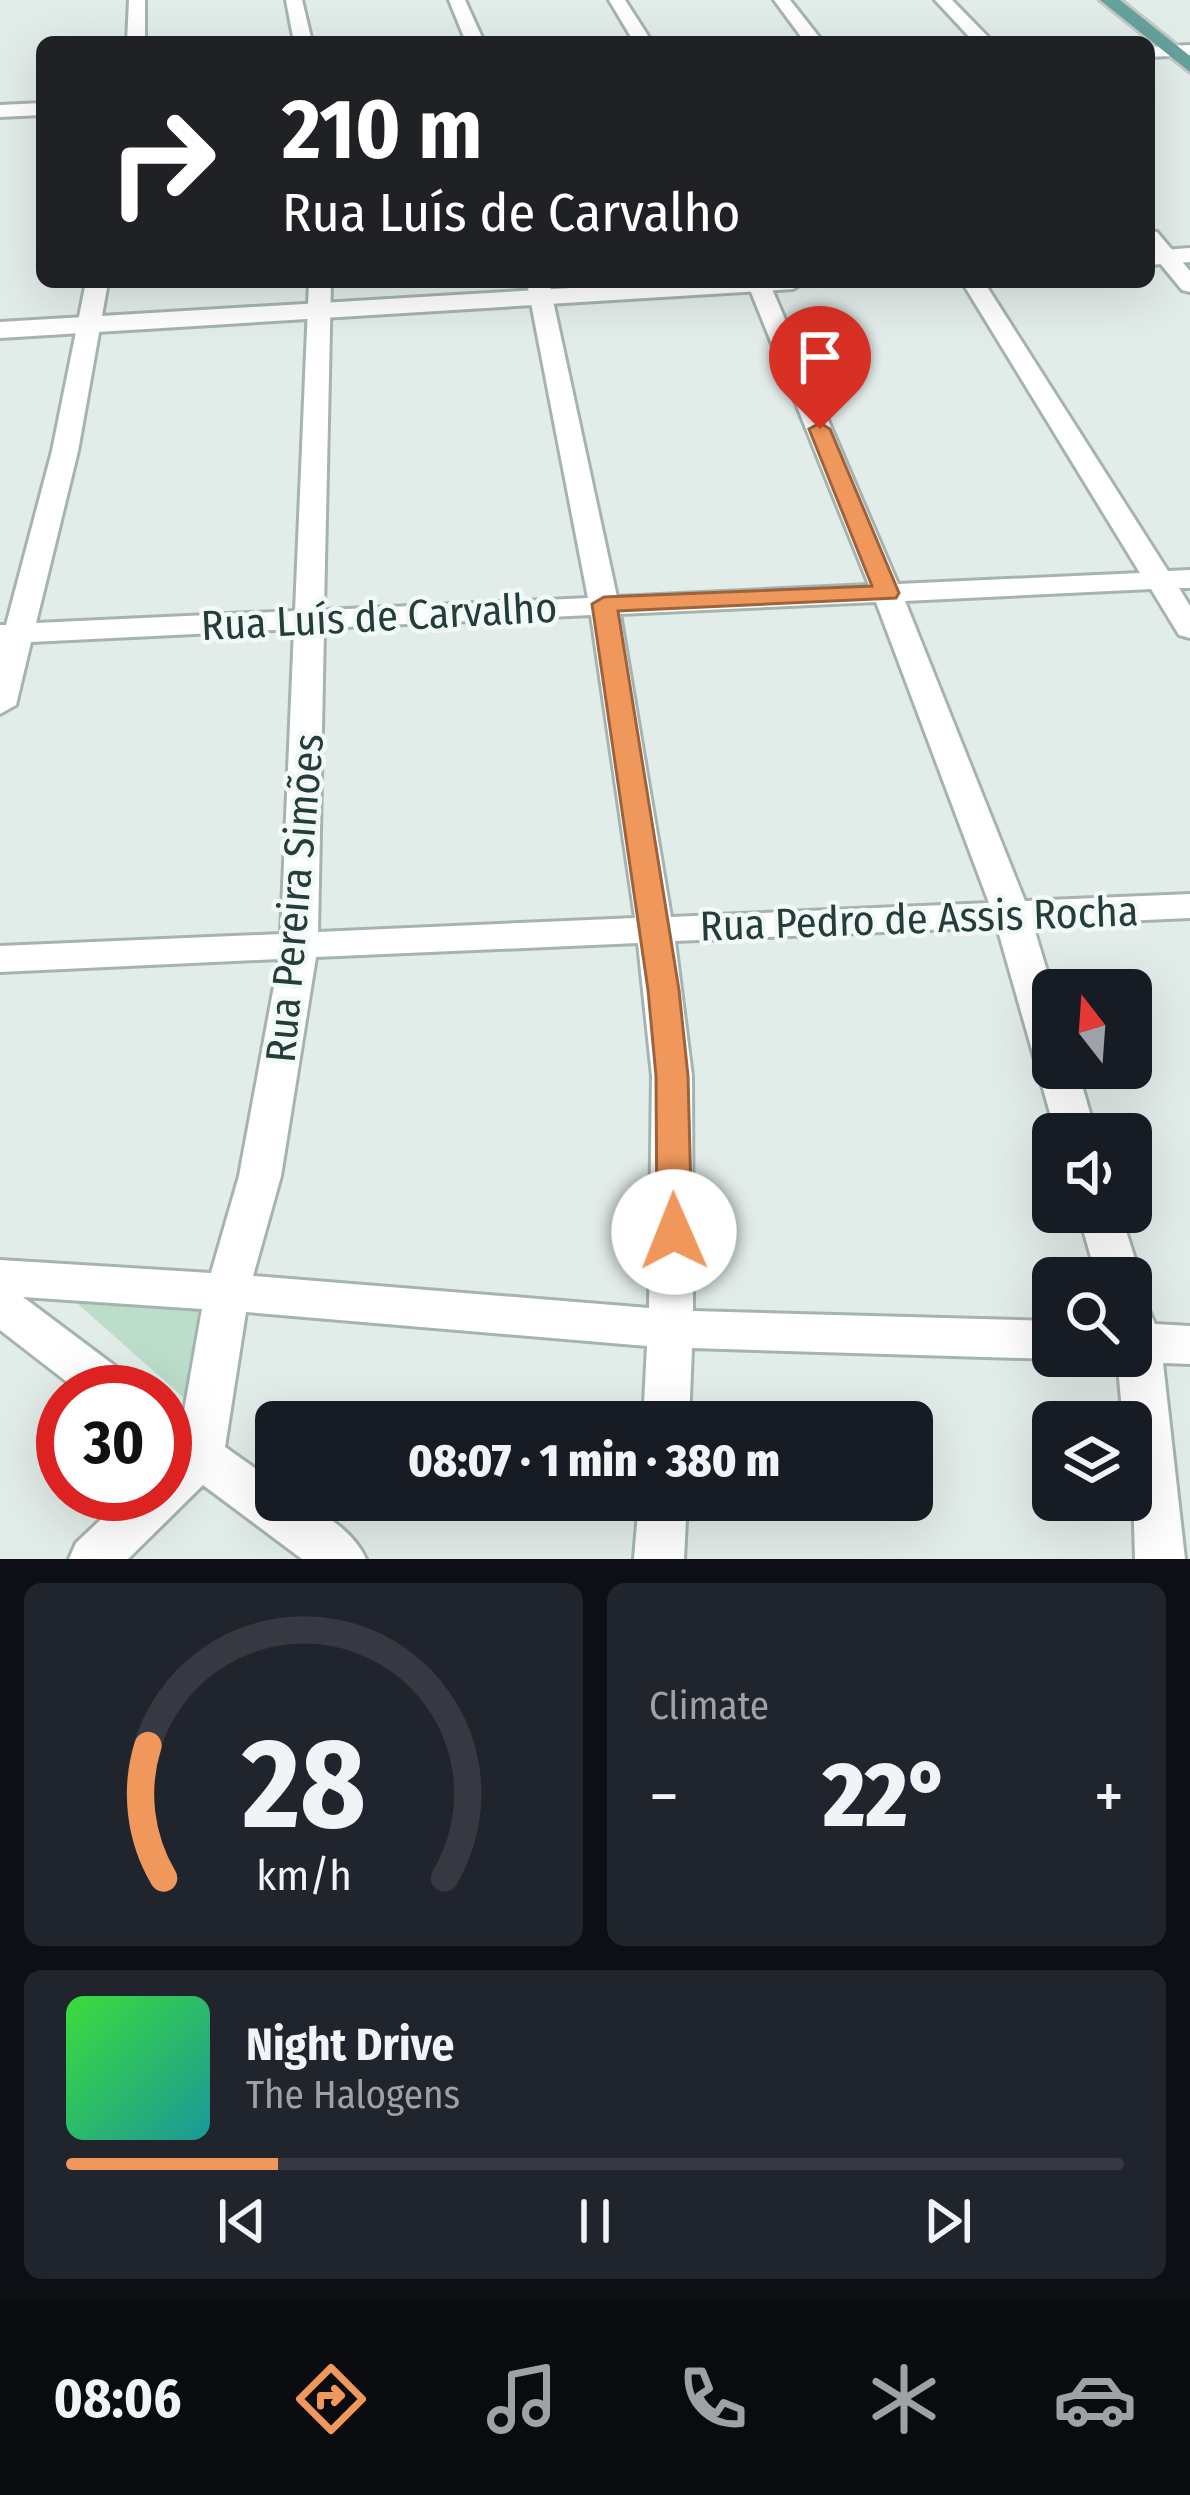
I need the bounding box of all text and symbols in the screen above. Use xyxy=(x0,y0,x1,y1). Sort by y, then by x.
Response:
text: 210 m xyxy=(282,79,482,180)
icon: right xyxy=(84,84,240,240)
text: Rua Luís de Carvalho xyxy=(282,181,740,245)
pin xyxy=(769,306,871,429)
icon: arrive xyxy=(787,324,853,390)
street label: Rua Luís de Carvalho xyxy=(200,583,558,651)
street label: Rua Pereira Simões xyxy=(256,732,334,1065)
street label: Rua Pedro de Assis Rocha xyxy=(699,886,1139,952)
north arrow xyxy=(1032,969,1152,1089)
map controls xyxy=(1032,969,1152,1521)
button: sound xyxy=(1032,1113,1152,1233)
position arrow xyxy=(611,1169,737,1295)
button: search xyxy=(1032,1257,1152,1377)
speed limit sign: 30 xyxy=(36,1365,192,1521)
button: layers xyxy=(1032,1401,1152,1521)
text: 08:07 · 1 min · 380 m xyxy=(408,1434,780,1488)
text: Climate xyxy=(649,1683,769,1729)
text: 28 xyxy=(241,1710,365,1860)
text: 22° xyxy=(823,1742,950,1850)
text: − xyxy=(649,1757,679,1836)
text: + xyxy=(1094,1757,1124,1836)
text: km/h xyxy=(256,1849,351,1900)
text: Night Drive xyxy=(246,2018,454,2072)
text: The Halogens xyxy=(246,2072,460,2118)
icon: previous xyxy=(209,2188,275,2254)
icon: pause xyxy=(562,2188,628,2254)
icon: next xyxy=(915,2188,981,2254)
icon: directions xyxy=(289,2357,373,2441)
icon: music xyxy=(480,2357,564,2441)
icon: phone xyxy=(671,2357,755,2441)
icon: climate xyxy=(862,2357,946,2441)
icon: car xyxy=(1053,2357,1137,2441)
text: 08:06 xyxy=(53,2367,182,2431)

